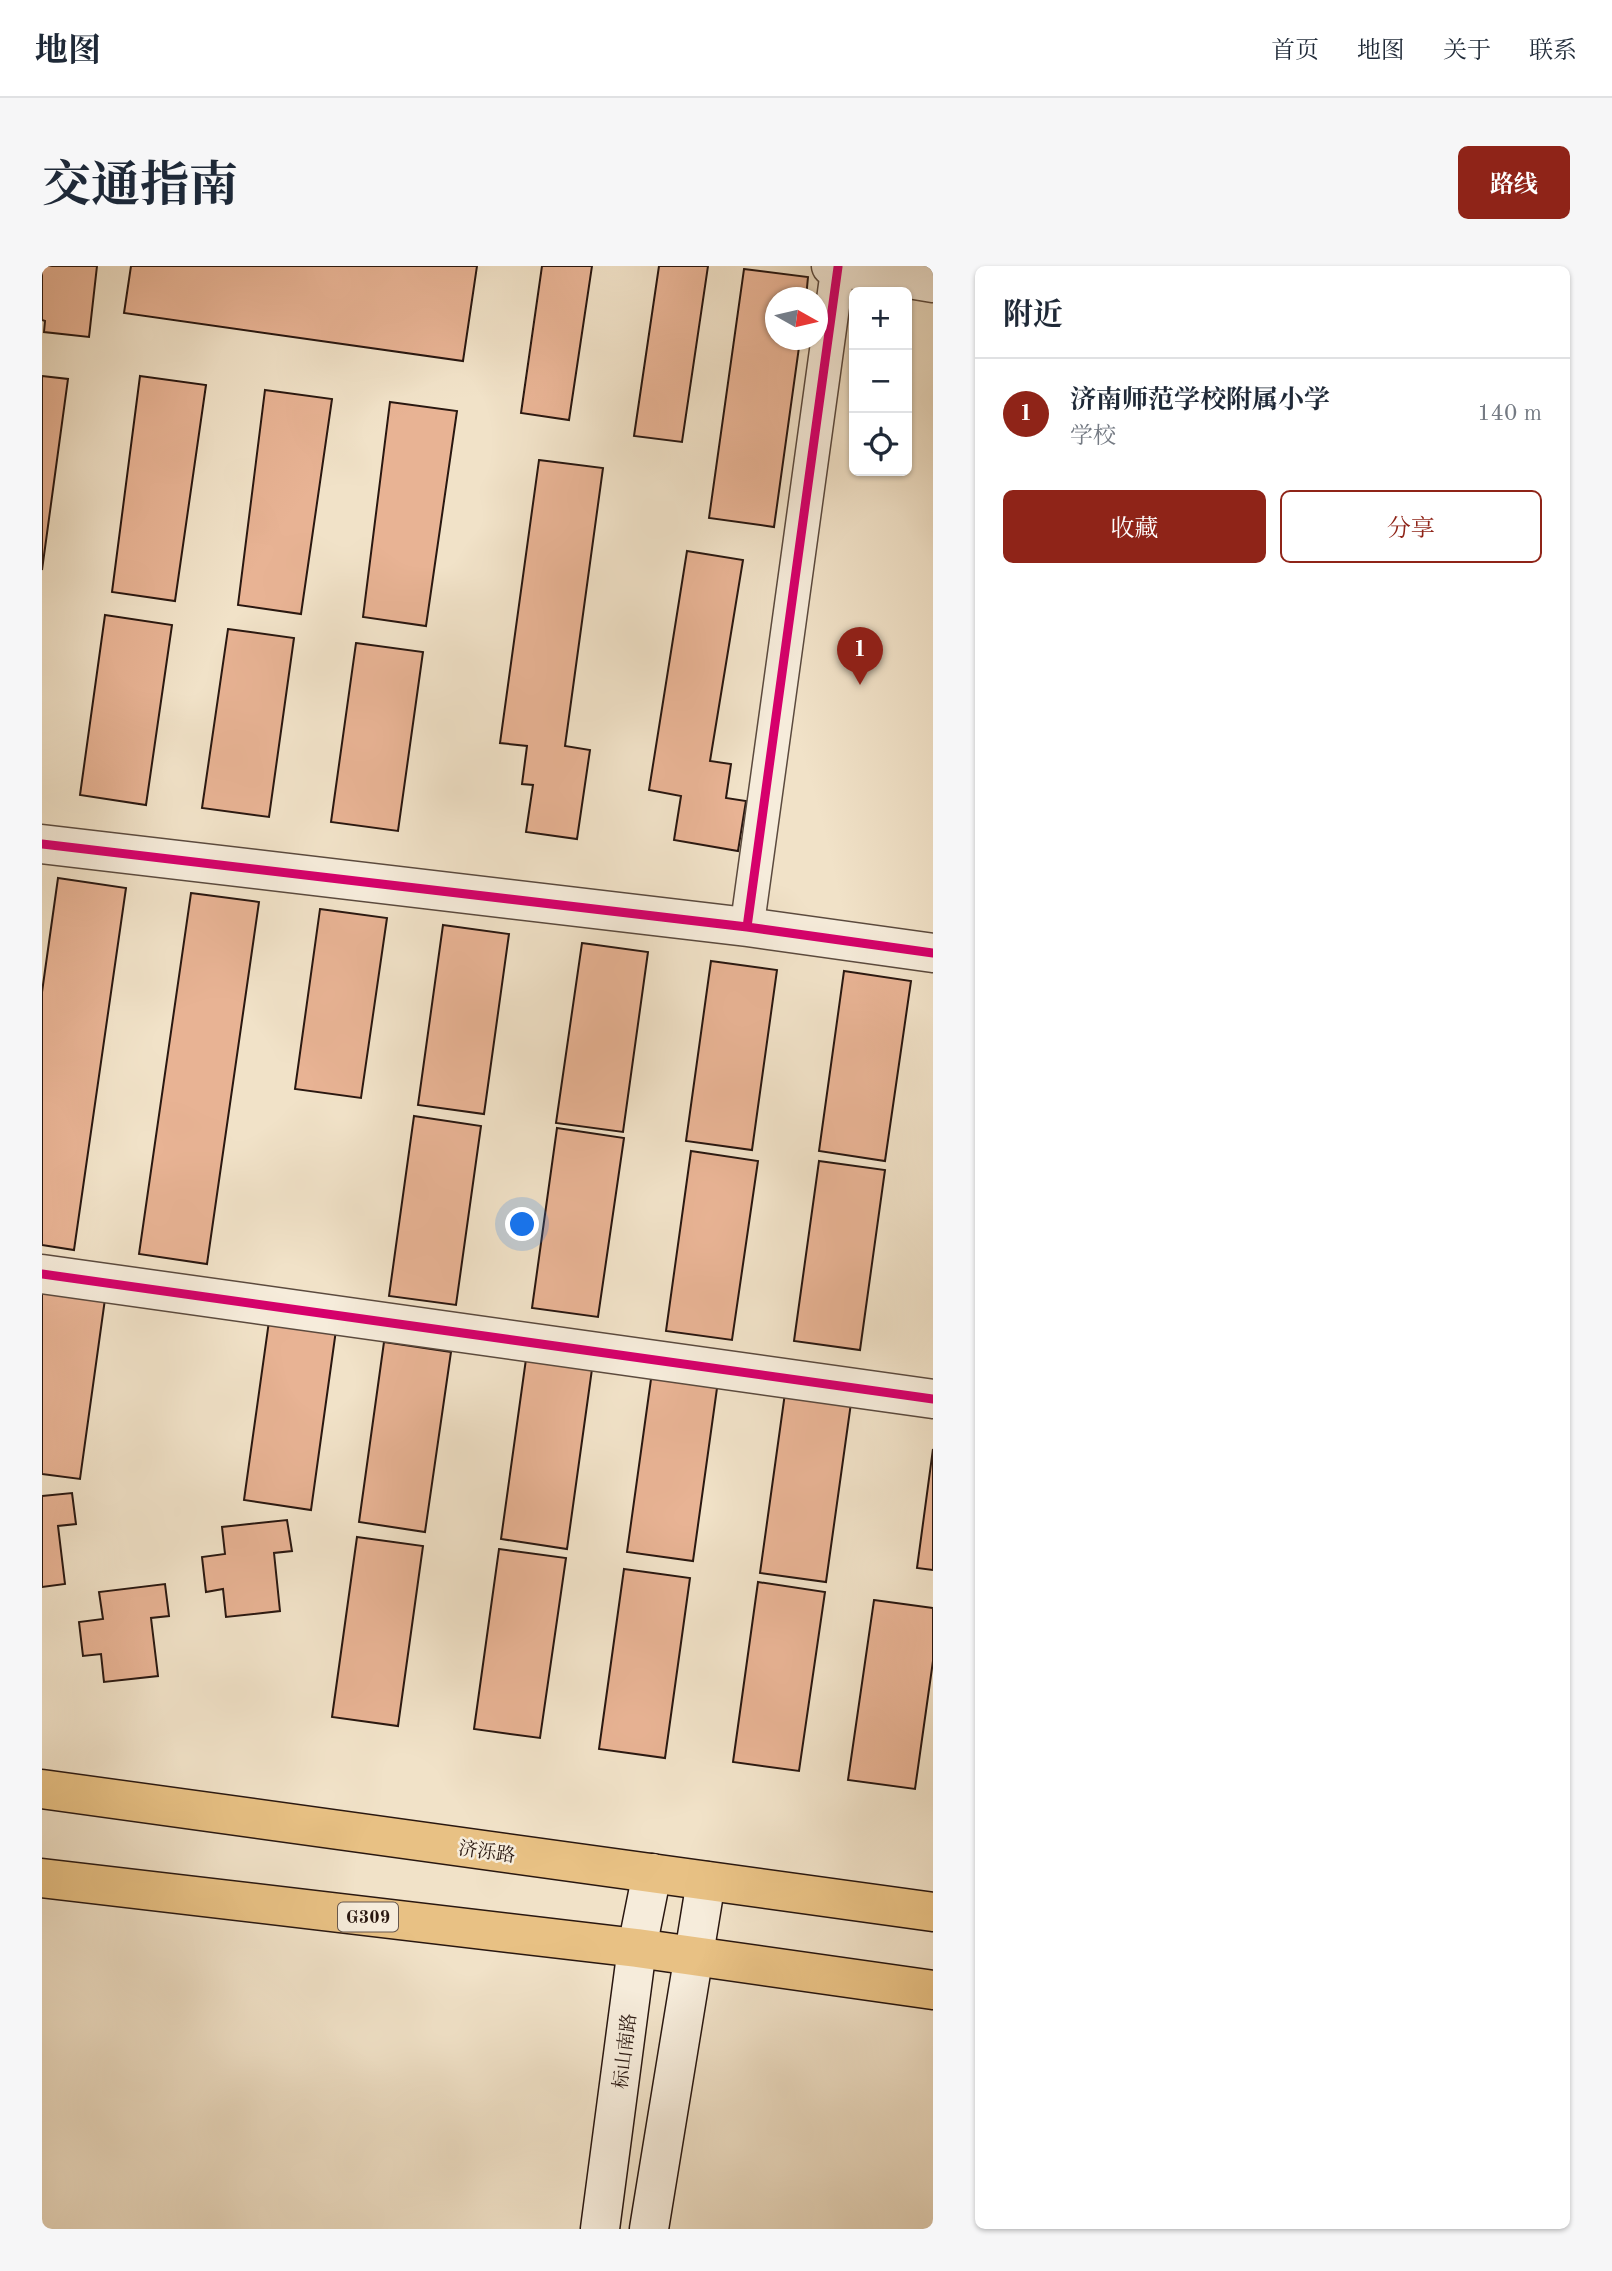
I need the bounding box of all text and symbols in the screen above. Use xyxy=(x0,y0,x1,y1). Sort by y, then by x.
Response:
text: 地图 xyxy=(35,36,101,69)
text: 首页 xyxy=(1271,40,1319,64)
text: 地图 xyxy=(1357,40,1405,64)
text: 关于 xyxy=(1443,40,1491,64)
text: 联系 xyxy=(1529,40,1577,64)
button: 路线 xyxy=(1458,146,1570,219)
text: 交通指南 xyxy=(42,164,238,213)
north arrow xyxy=(765,287,828,350)
map controls xyxy=(849,287,912,476)
button: + xyxy=(849,287,912,350)
text: 附近 xyxy=(1003,301,1063,331)
button: − xyxy=(849,350,912,413)
text: 济南师范学校附属小学 xyxy=(1070,388,1330,414)
text: 1 xyxy=(1019,402,1033,425)
text: 140 m xyxy=(1477,402,1542,425)
button: locate xyxy=(849,413,912,476)
text: 学校 xyxy=(1070,425,1116,448)
button: 收藏 xyxy=(1003,490,1266,563)
button: 分享 xyxy=(1280,490,1542,563)
pin: 1 xyxy=(837,627,883,685)
your location xyxy=(505,1207,539,1241)
street label: 济泺路 xyxy=(457,1837,517,1867)
road number: G309 xyxy=(338,1902,398,1932)
street label: 标山南路 xyxy=(609,2012,641,2090)

